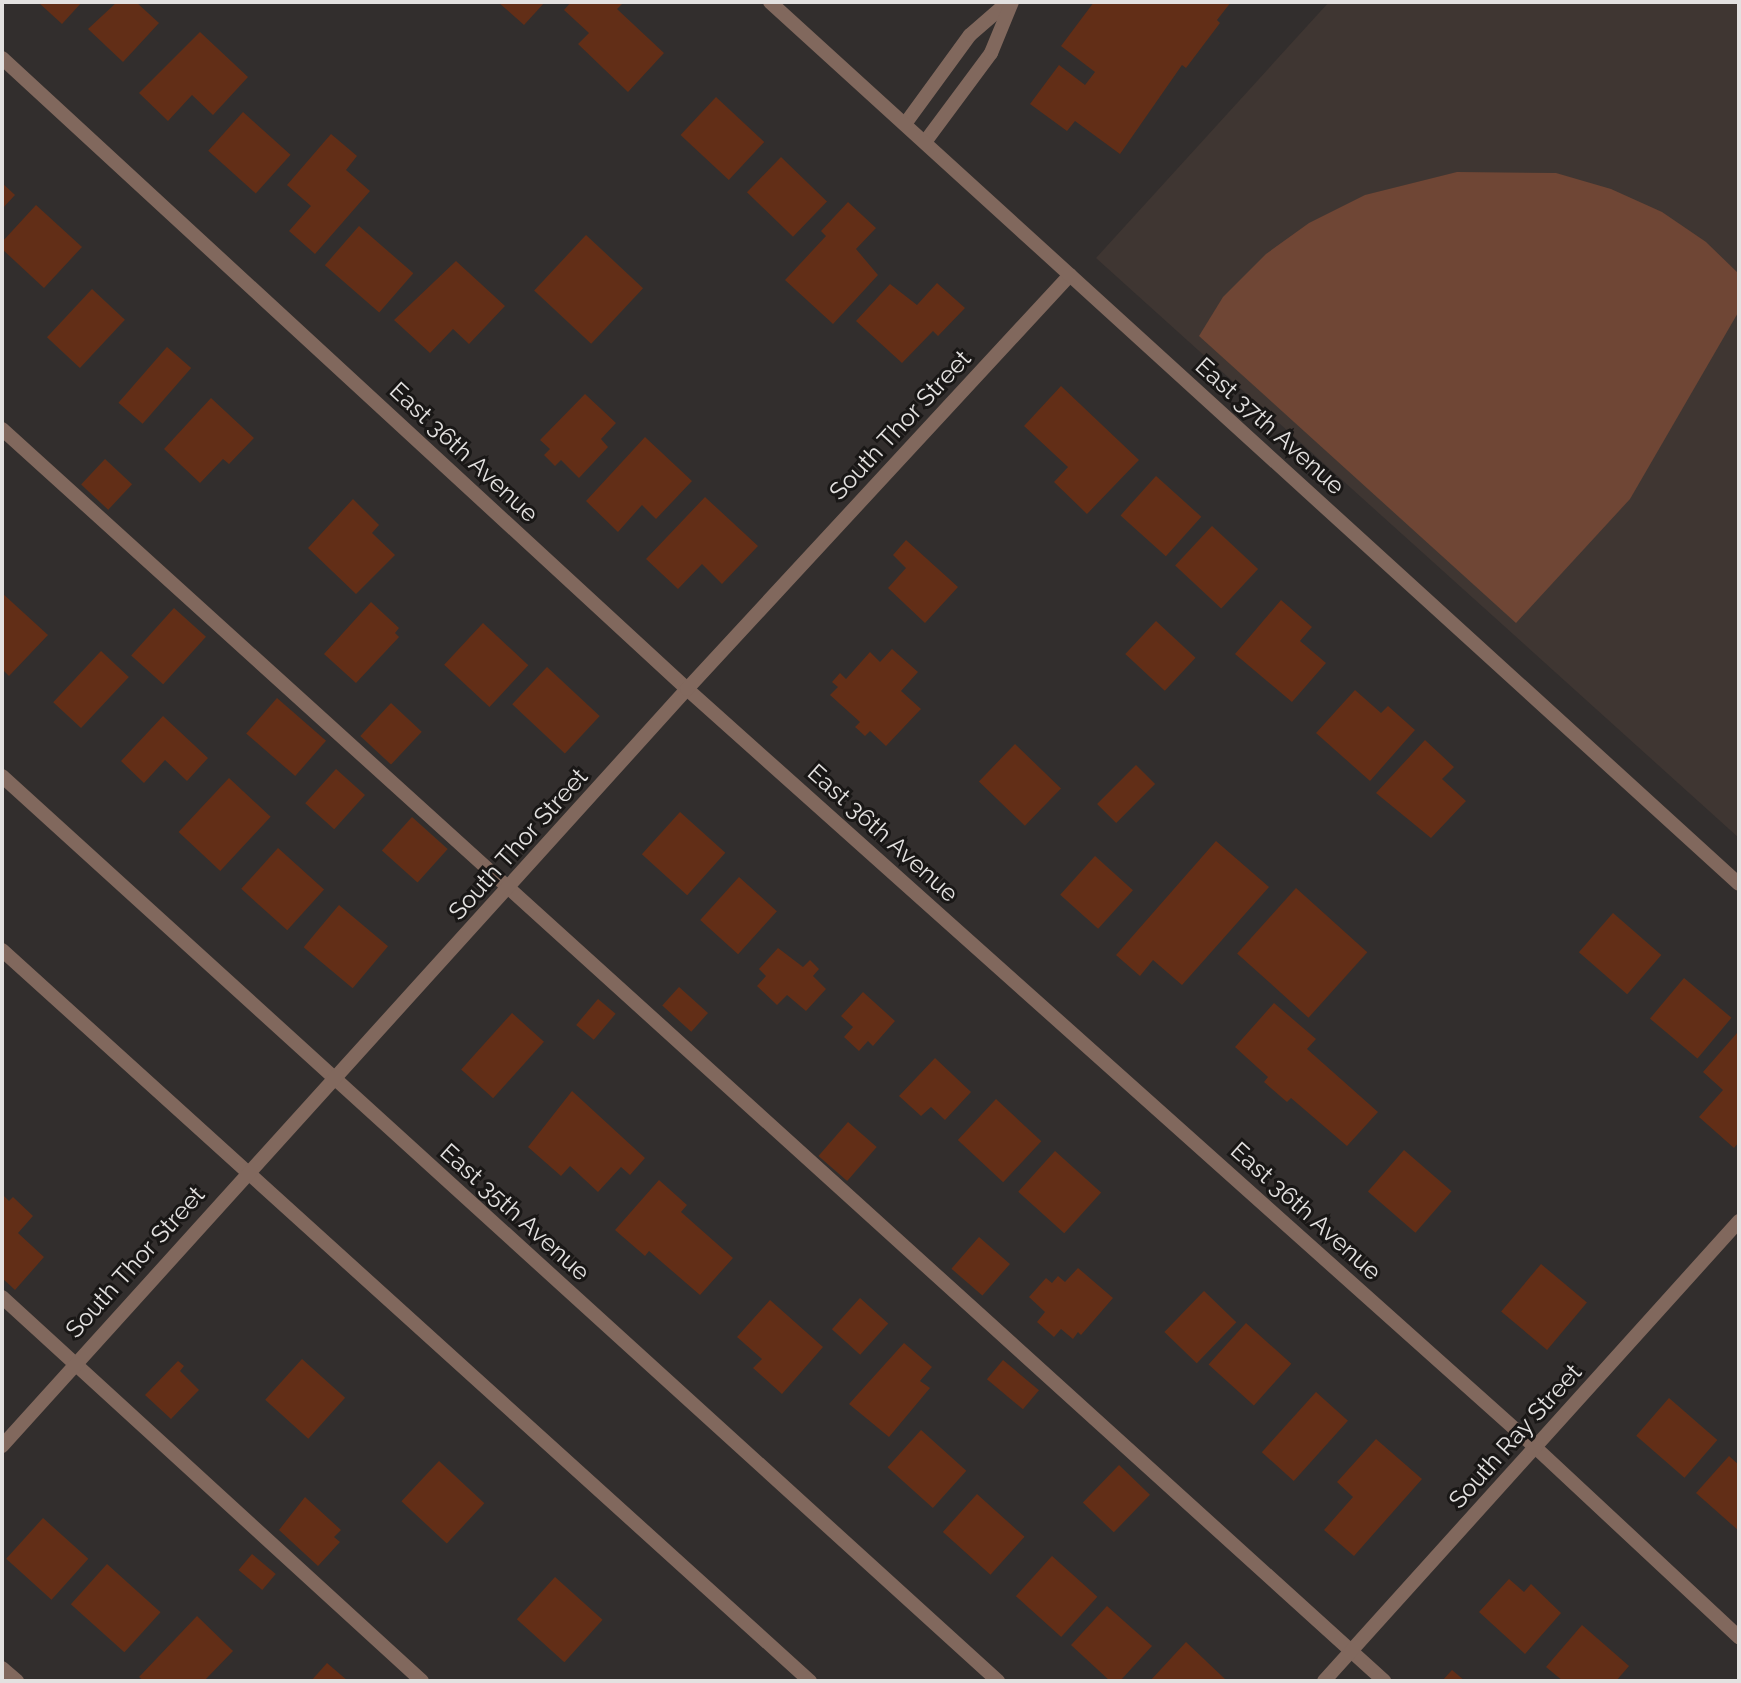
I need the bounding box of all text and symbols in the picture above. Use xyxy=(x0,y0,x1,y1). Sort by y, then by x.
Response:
street label: South Thor Street xyxy=(823,344,977,506)
street label: East 37th Avenue xyxy=(1189,351,1351,501)
street label: East 36th Avenue xyxy=(384,376,544,528)
street label: East 36th Avenue xyxy=(802,758,964,908)
street label: South Thor Street xyxy=(442,762,594,926)
street label: East 36th Avenue xyxy=(1225,1136,1387,1286)
street label: East 35th Avenue xyxy=(434,1137,596,1287)
street label: South Thor Street xyxy=(59,1180,211,1344)
street label: South Ray Street xyxy=(1442,1358,1588,1514)

